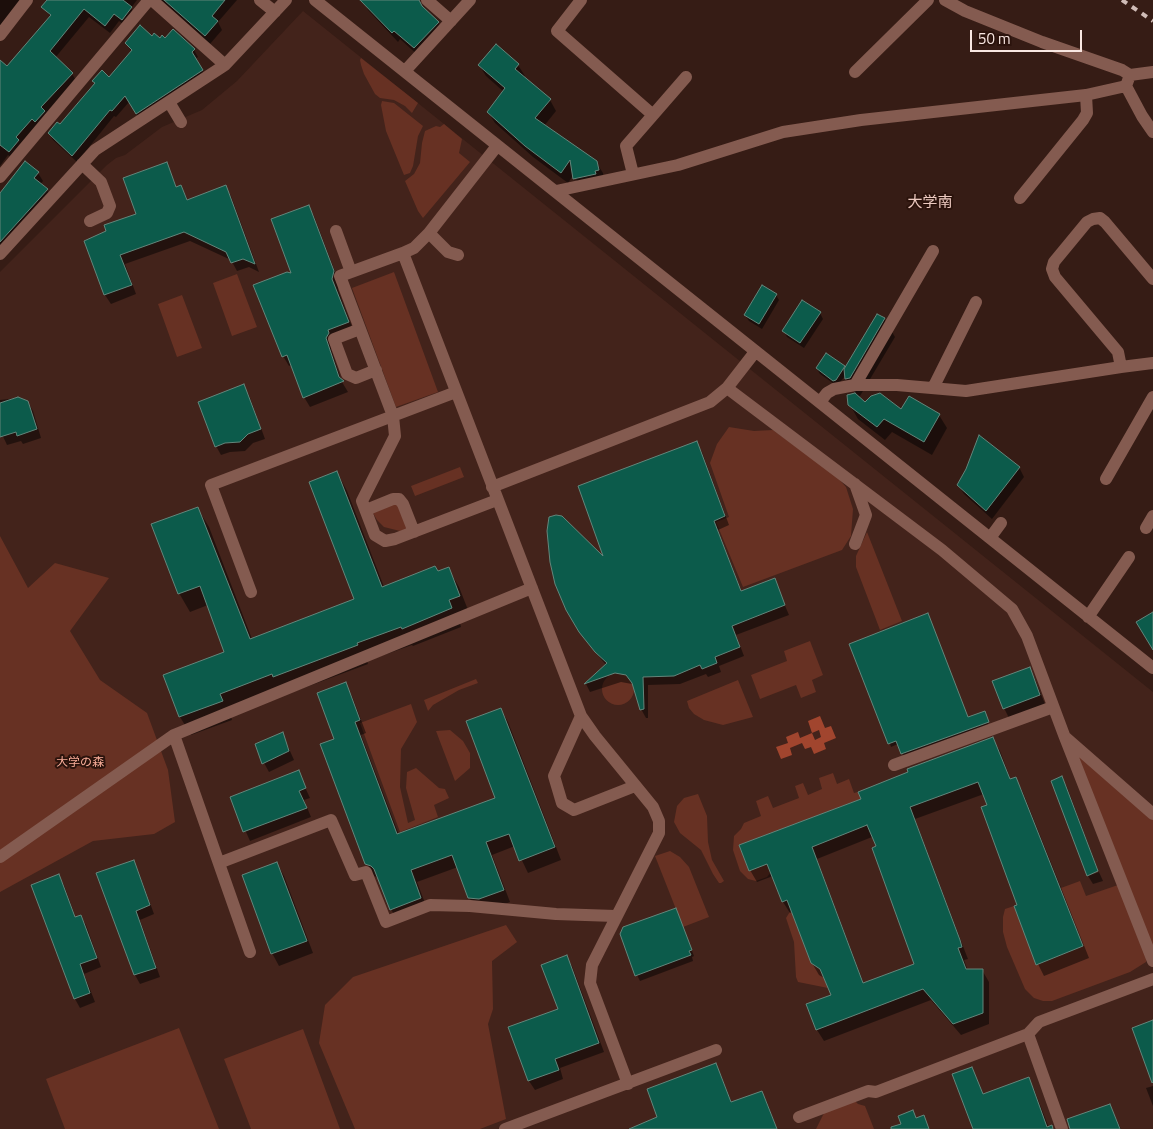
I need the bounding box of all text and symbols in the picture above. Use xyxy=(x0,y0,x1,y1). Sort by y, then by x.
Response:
scale bar xyxy=(973,20,1086,52)
text: 50 m xyxy=(978,27,1011,50)
district label: 大学南 xyxy=(908,194,952,212)
park label: 大学の森 xyxy=(56,756,104,770)

